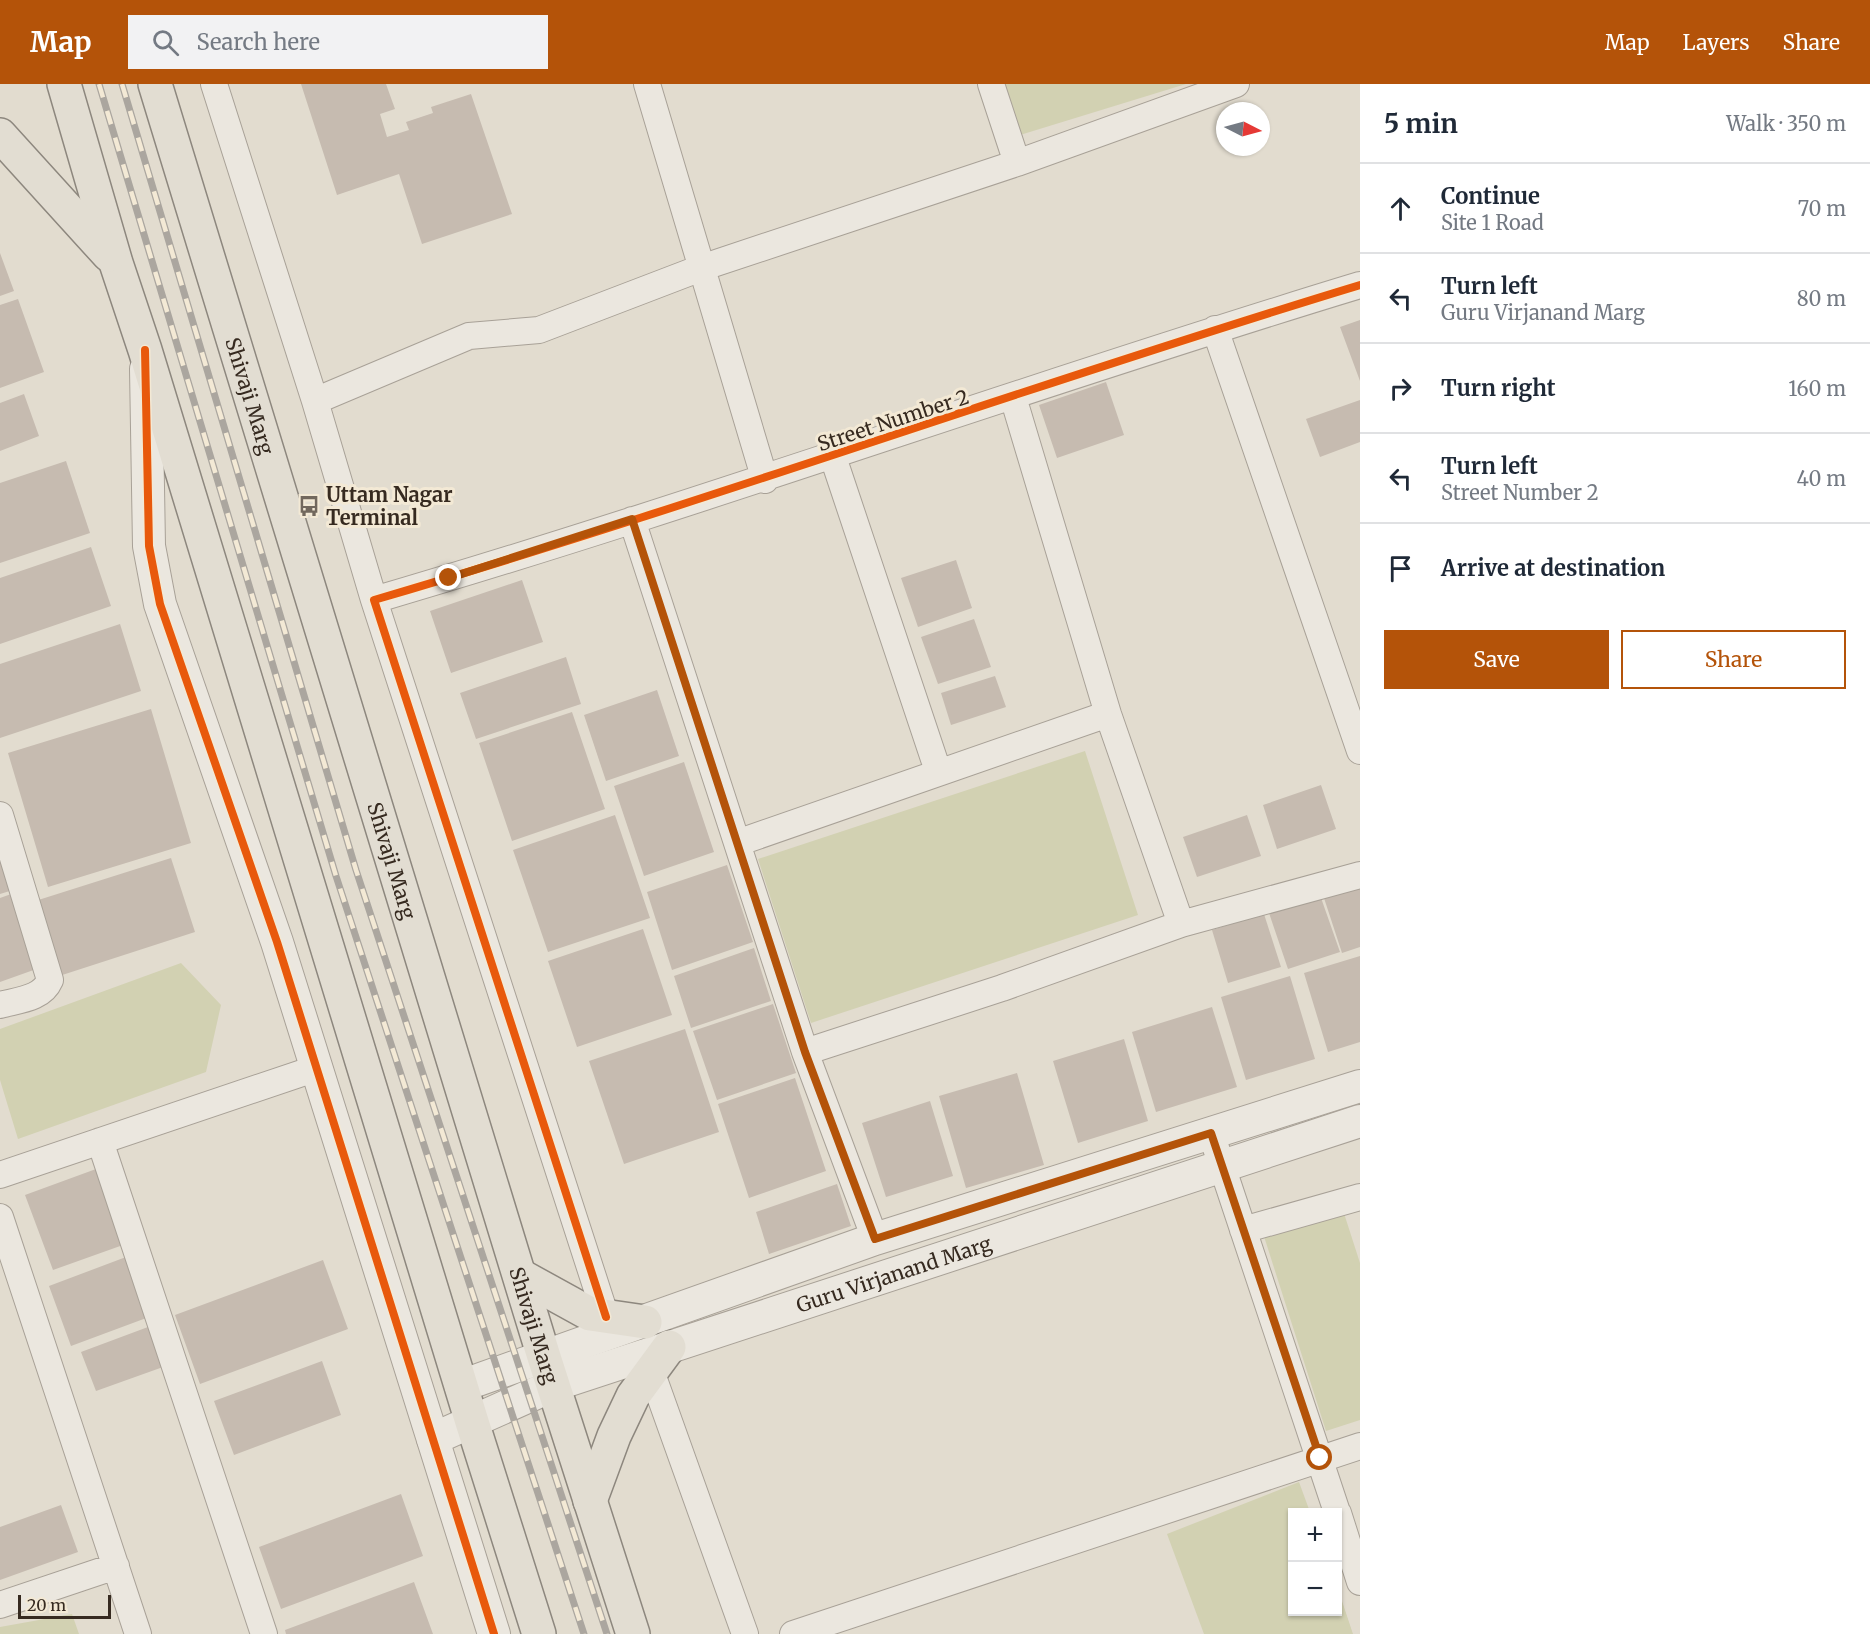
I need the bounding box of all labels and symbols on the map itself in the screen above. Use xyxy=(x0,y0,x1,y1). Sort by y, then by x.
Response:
north arrow xyxy=(1216,102,1270,156)
street label: Shivaji Marg xyxy=(221,334,280,457)
street label: Street Number 2 xyxy=(814,384,972,456)
place label: Uttam Nagar Terminal xyxy=(326,482,453,530)
bus stop icon: Uttam Nagar Terminal xyxy=(297,494,321,518)
route end xyxy=(435,564,461,590)
street label: Shivaji Marg xyxy=(363,799,422,922)
street label: Guru Virjanand Marg xyxy=(793,1230,995,1317)
street label: Shivaji Marg xyxy=(505,1264,564,1387)
route start xyxy=(1306,1444,1332,1470)
scale bar xyxy=(18,1592,111,1620)

